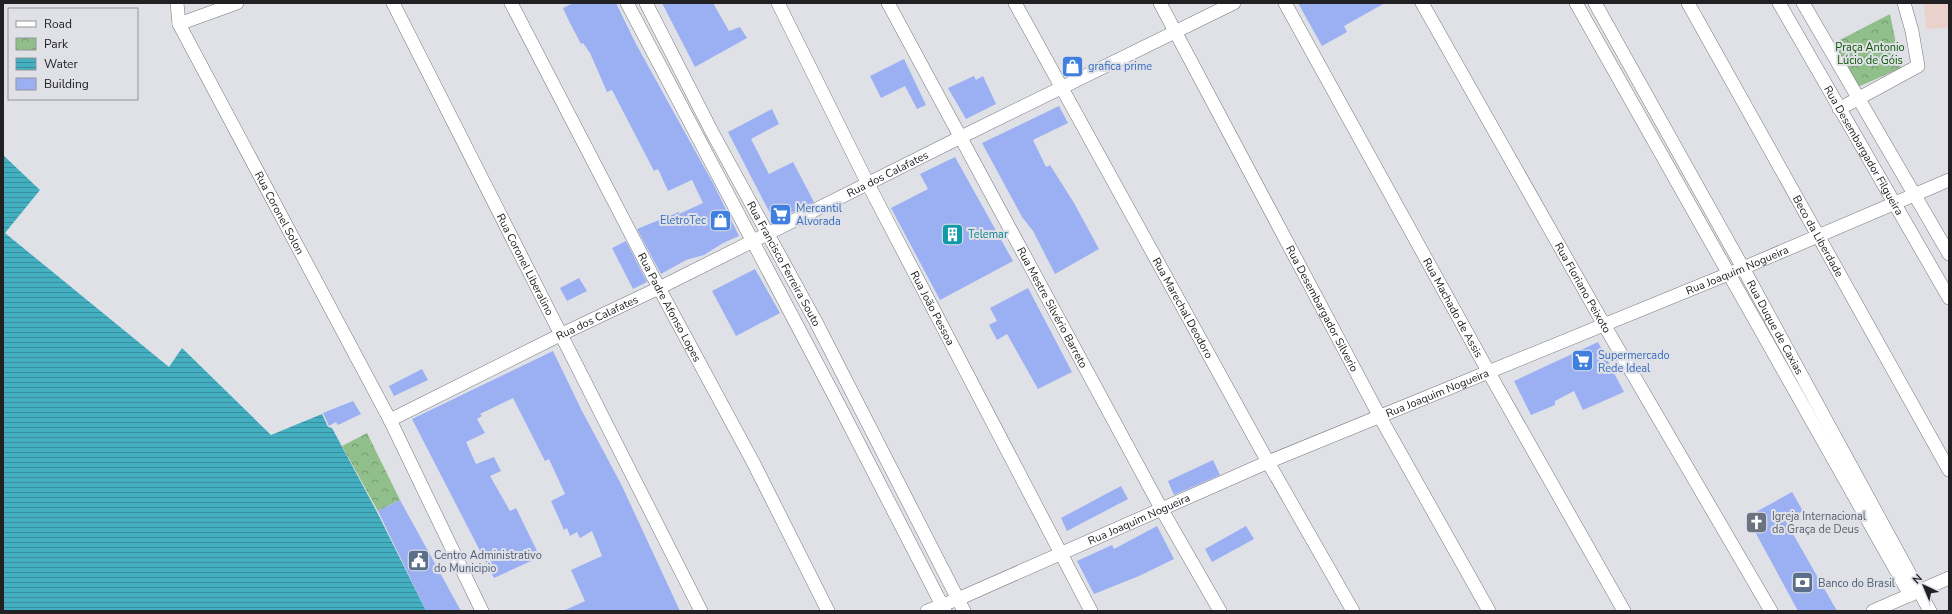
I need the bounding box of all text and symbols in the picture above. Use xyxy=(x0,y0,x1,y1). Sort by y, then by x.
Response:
legend xyxy=(8,8,138,100)
text: Road xyxy=(44,16,72,32)
text: Park xyxy=(44,36,69,52)
park label: Praça Antonio Lúcio de Góis xyxy=(1835,40,1905,68)
shop icon: grafica prime xyxy=(1059,53,1085,79)
text: Water xyxy=(44,56,78,72)
place label: grafica prime xyxy=(1088,59,1152,74)
text: Building xyxy=(44,76,89,92)
street label: Rua Desembargador Filgueira xyxy=(1820,83,1907,218)
street label: Rua dos Calafates xyxy=(844,148,931,201)
street label: Rua Coronel Solon xyxy=(251,169,307,257)
street label: Beco da Liberdade xyxy=(1789,193,1847,280)
street label: Rua Francisco Ferreira Souto xyxy=(743,199,824,329)
supermarket icon: Mercantil Alvorada xyxy=(767,201,793,227)
place label: Mercantil Alvorada xyxy=(796,201,843,229)
shop icon: EletroTec xyxy=(708,207,734,233)
street label: Rua Coronel Liberalino xyxy=(493,211,557,318)
place label: EletroTec xyxy=(660,213,706,228)
building icon: Telemar xyxy=(939,221,965,247)
place label: Telemar xyxy=(968,227,1008,242)
street label: Rua Floriano Peixoto xyxy=(1551,240,1614,336)
street label: Rua Joaquim Nogueira xyxy=(1684,242,1791,299)
street label: Rua Desembargador Silverio xyxy=(1282,243,1362,375)
street label: Rua Mestre Silvério Barreto xyxy=(1013,244,1091,371)
street label: Rua Padre Afonso Lopes xyxy=(634,250,704,364)
street label: Rua Marechal Deodoro xyxy=(1149,255,1216,361)
street label: Rua Machado de Assis xyxy=(1419,256,1486,360)
street label: Rua João Pessoa xyxy=(907,268,958,348)
street label: Rua Duque de Caxias xyxy=(1743,278,1807,377)
street label: Rua dos Calafates xyxy=(553,292,641,344)
supermarket icon: Supermercado Rede Ideal xyxy=(1569,348,1595,374)
place label: Supermercado Rede Ideal xyxy=(1598,348,1670,376)
street label: Rua Joaquim Nogueira xyxy=(1384,365,1491,421)
street label: Rua Joaquim Nogueira xyxy=(1086,490,1193,549)
church icon: Igreja Internacional da Graça de Deus xyxy=(1743,509,1769,535)
place label: Igreja Internacional da Graça de Deus xyxy=(1772,509,1867,537)
public building icon: Centro Administrativo do Municipio xyxy=(405,548,431,574)
place label: Centro Administrativo do Municipio xyxy=(434,548,542,576)
north arrow xyxy=(1904,566,1944,606)
bank icon: Banco do Brasil xyxy=(1789,570,1815,596)
text: N xyxy=(1909,571,1926,587)
place label: Banco do Brasil xyxy=(1818,576,1896,591)

